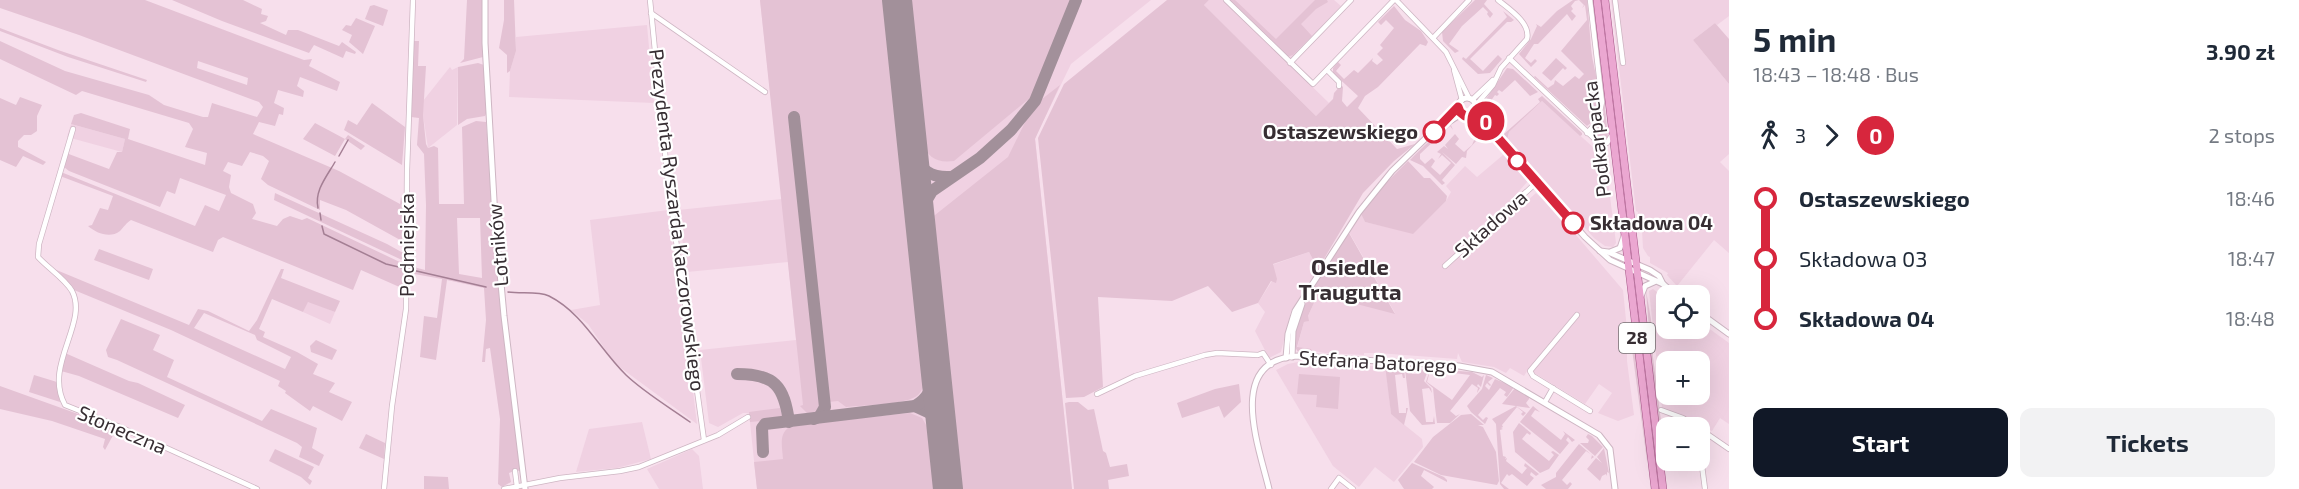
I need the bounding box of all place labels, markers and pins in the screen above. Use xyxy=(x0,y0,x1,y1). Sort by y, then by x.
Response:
place label: Ostaszewskiego xyxy=(1263,119,1418,143)
marker: Ostaszewskiego xyxy=(1423,121,1445,143)
unlabelled marker xyxy=(1508,152,1526,170)
place label: Składowa 04 xyxy=(1590,210,1713,234)
marker: Składowa 04 xyxy=(1562,212,1584,234)

